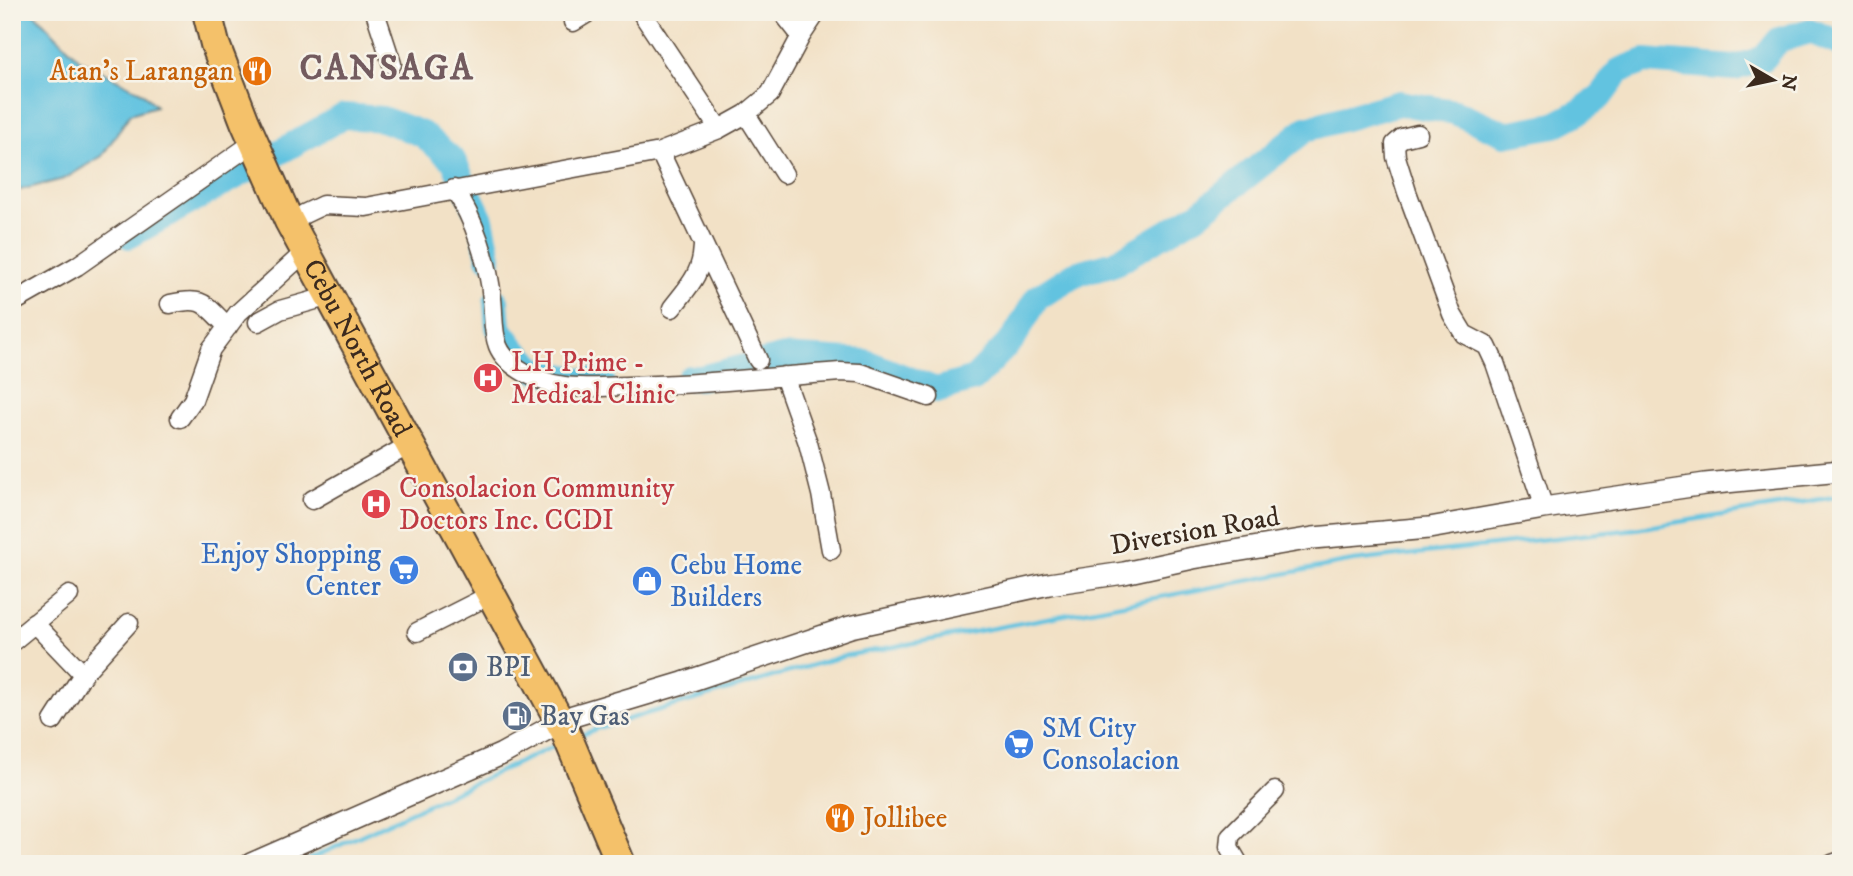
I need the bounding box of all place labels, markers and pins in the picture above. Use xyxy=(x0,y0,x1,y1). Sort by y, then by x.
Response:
place label: Atan's Larangan xyxy=(50,54,234,89)
restaurant icon: Atan's Larangan xyxy=(240,54,274,88)
place label: LH Prime - Medical Clinic xyxy=(511,345,676,412)
hospital icon: LH Prime - Medical Clinic xyxy=(471,361,505,395)
place label: Consolacion Community Doctors Inc. CCDI xyxy=(399,471,675,538)
hospital icon: Consolacion Community Doctors Inc. CCDI xyxy=(359,487,393,521)
place label: Enjoy Shopping Center xyxy=(200,537,382,604)
place label: Cebu Home Builders xyxy=(670,548,802,615)
supermarket icon: Enjoy Shopping Center xyxy=(387,553,421,587)
shop icon: Cebu Home Builders xyxy=(630,564,664,598)
bank icon: BPI xyxy=(446,650,480,684)
place label: BPI xyxy=(486,650,531,685)
fuel station icon: Bay Gas xyxy=(500,699,534,733)
place label: Bay Gas xyxy=(540,699,630,734)
place label: SM City Consolacion xyxy=(1042,711,1180,778)
supermarket icon: SM City Consolacion xyxy=(1002,727,1036,761)
restaurant icon: Jollibee xyxy=(823,801,857,835)
place label: Jollibee xyxy=(860,801,947,836)

